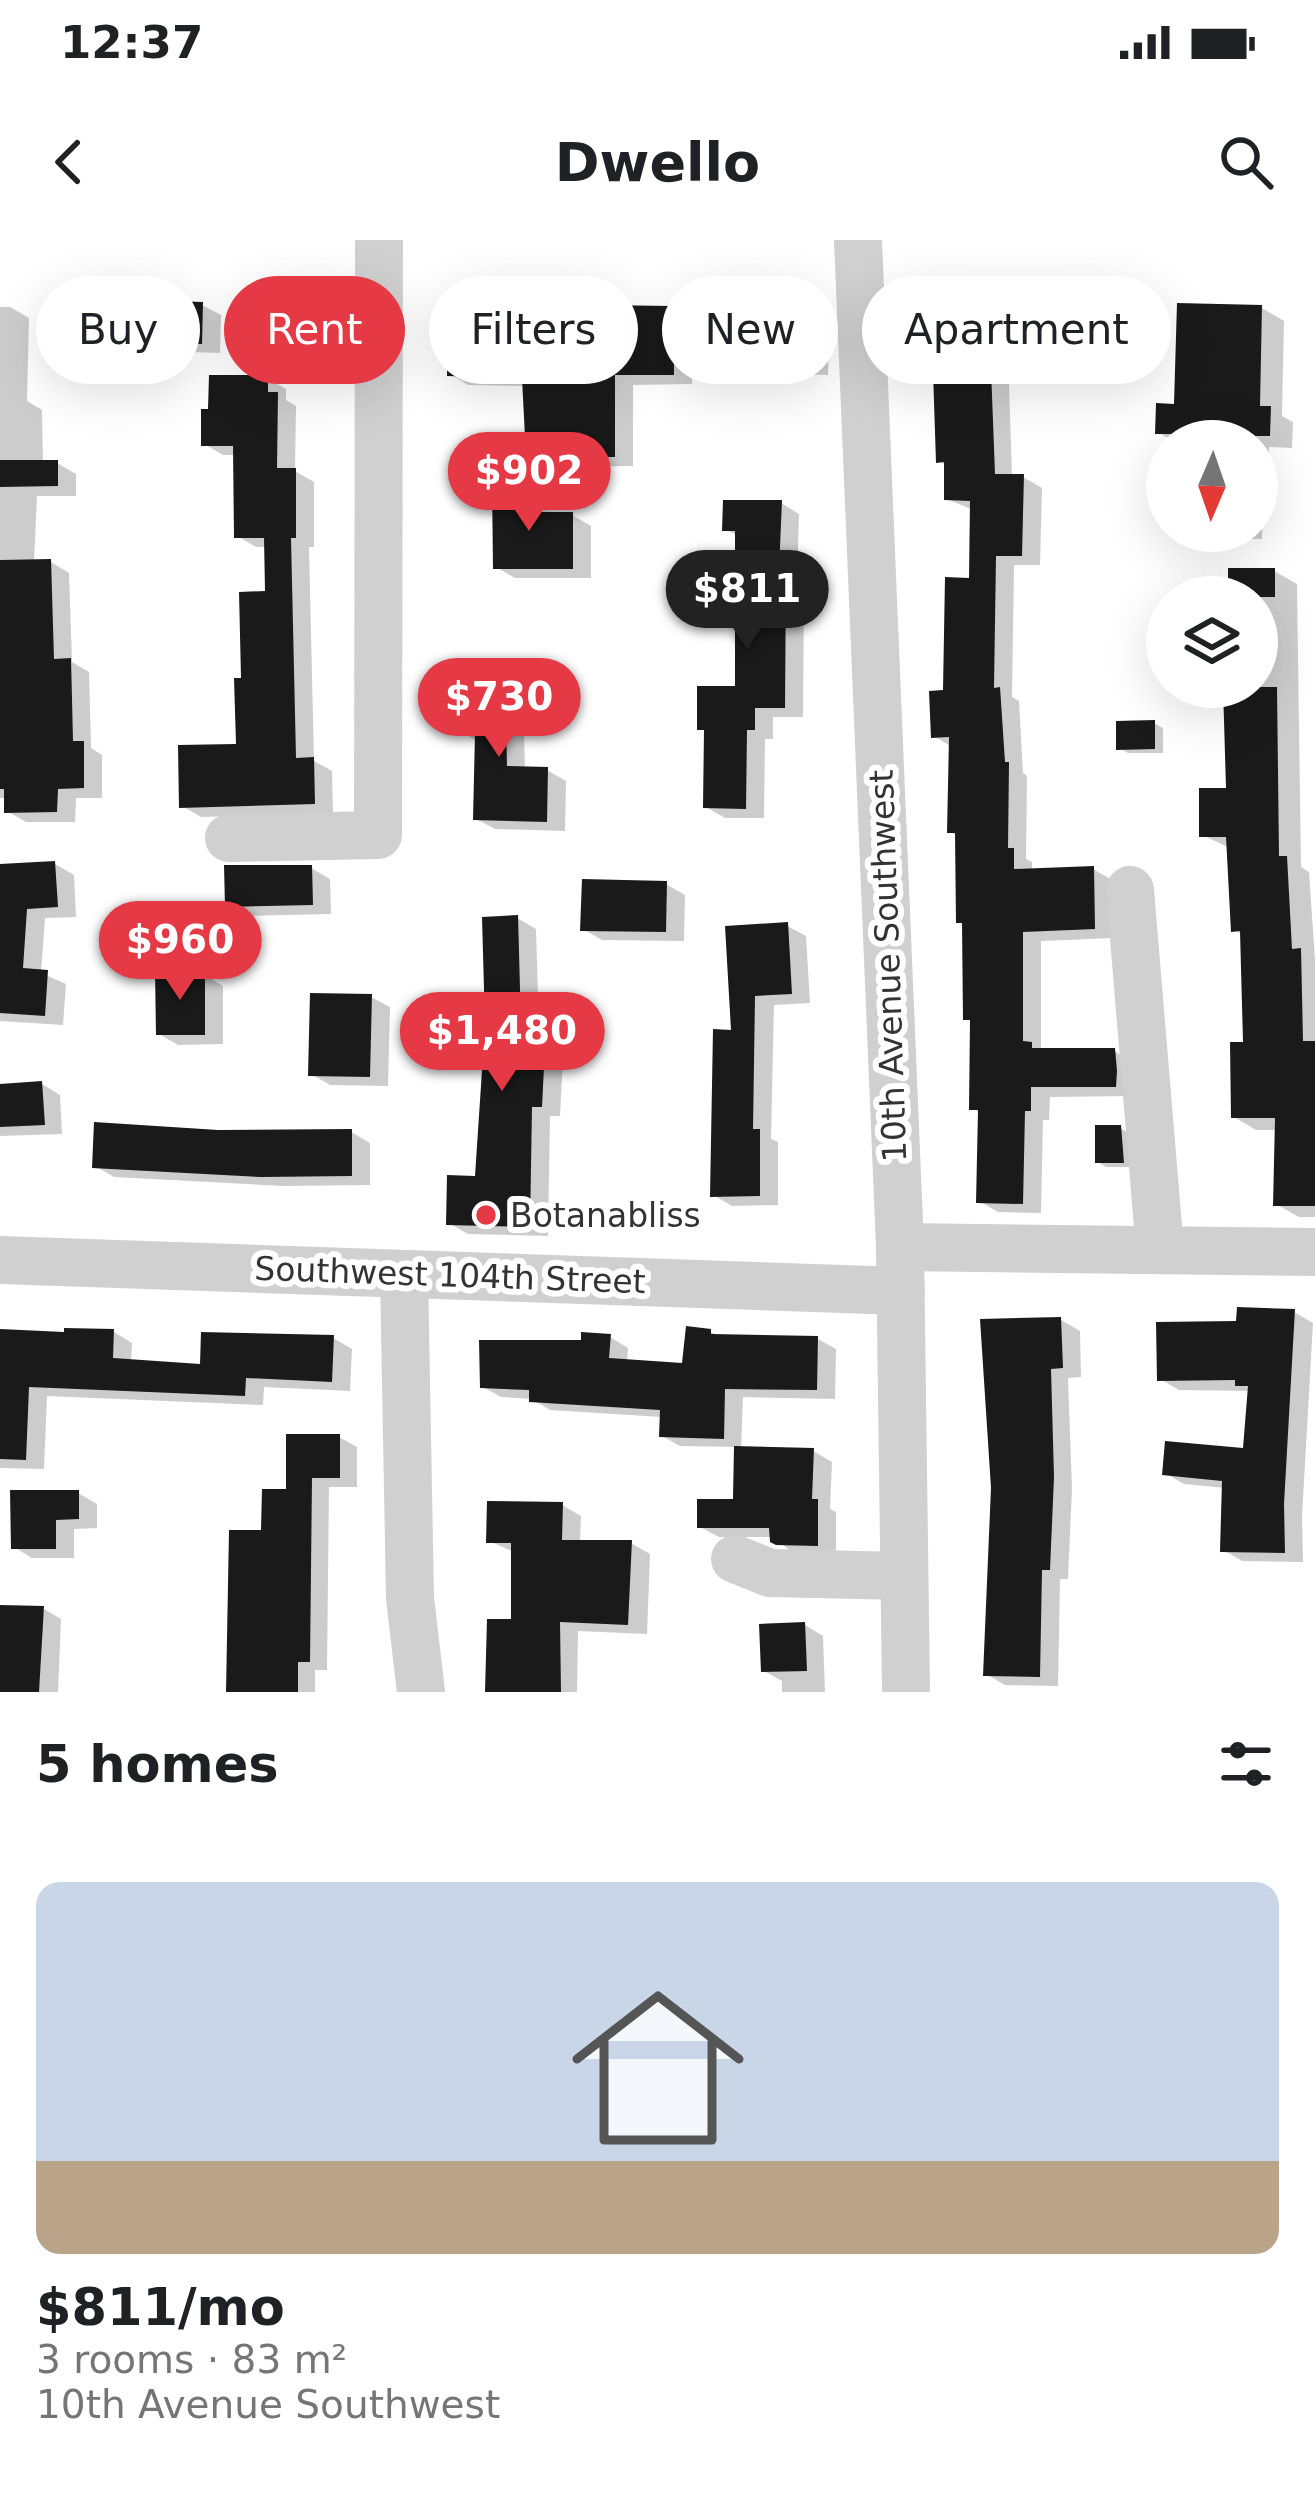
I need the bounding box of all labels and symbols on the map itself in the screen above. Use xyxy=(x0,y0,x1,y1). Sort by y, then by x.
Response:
north arrow xyxy=(1146,420,1278,552)
pin: $902 xyxy=(458,432,600,534)
pin: $811 xyxy=(676,550,818,652)
pin: $730 xyxy=(428,658,570,760)
street label: 10th Avenue Southwest xyxy=(862,769,914,1163)
pin: $960 xyxy=(109,901,251,1003)
pin: $1,480 xyxy=(404,992,600,1094)
place label: Botanabliss xyxy=(510,1196,701,1235)
marker: Botanabliss xyxy=(473,1202,499,1228)
street label: Southwest 104th Street xyxy=(254,1249,646,1301)

